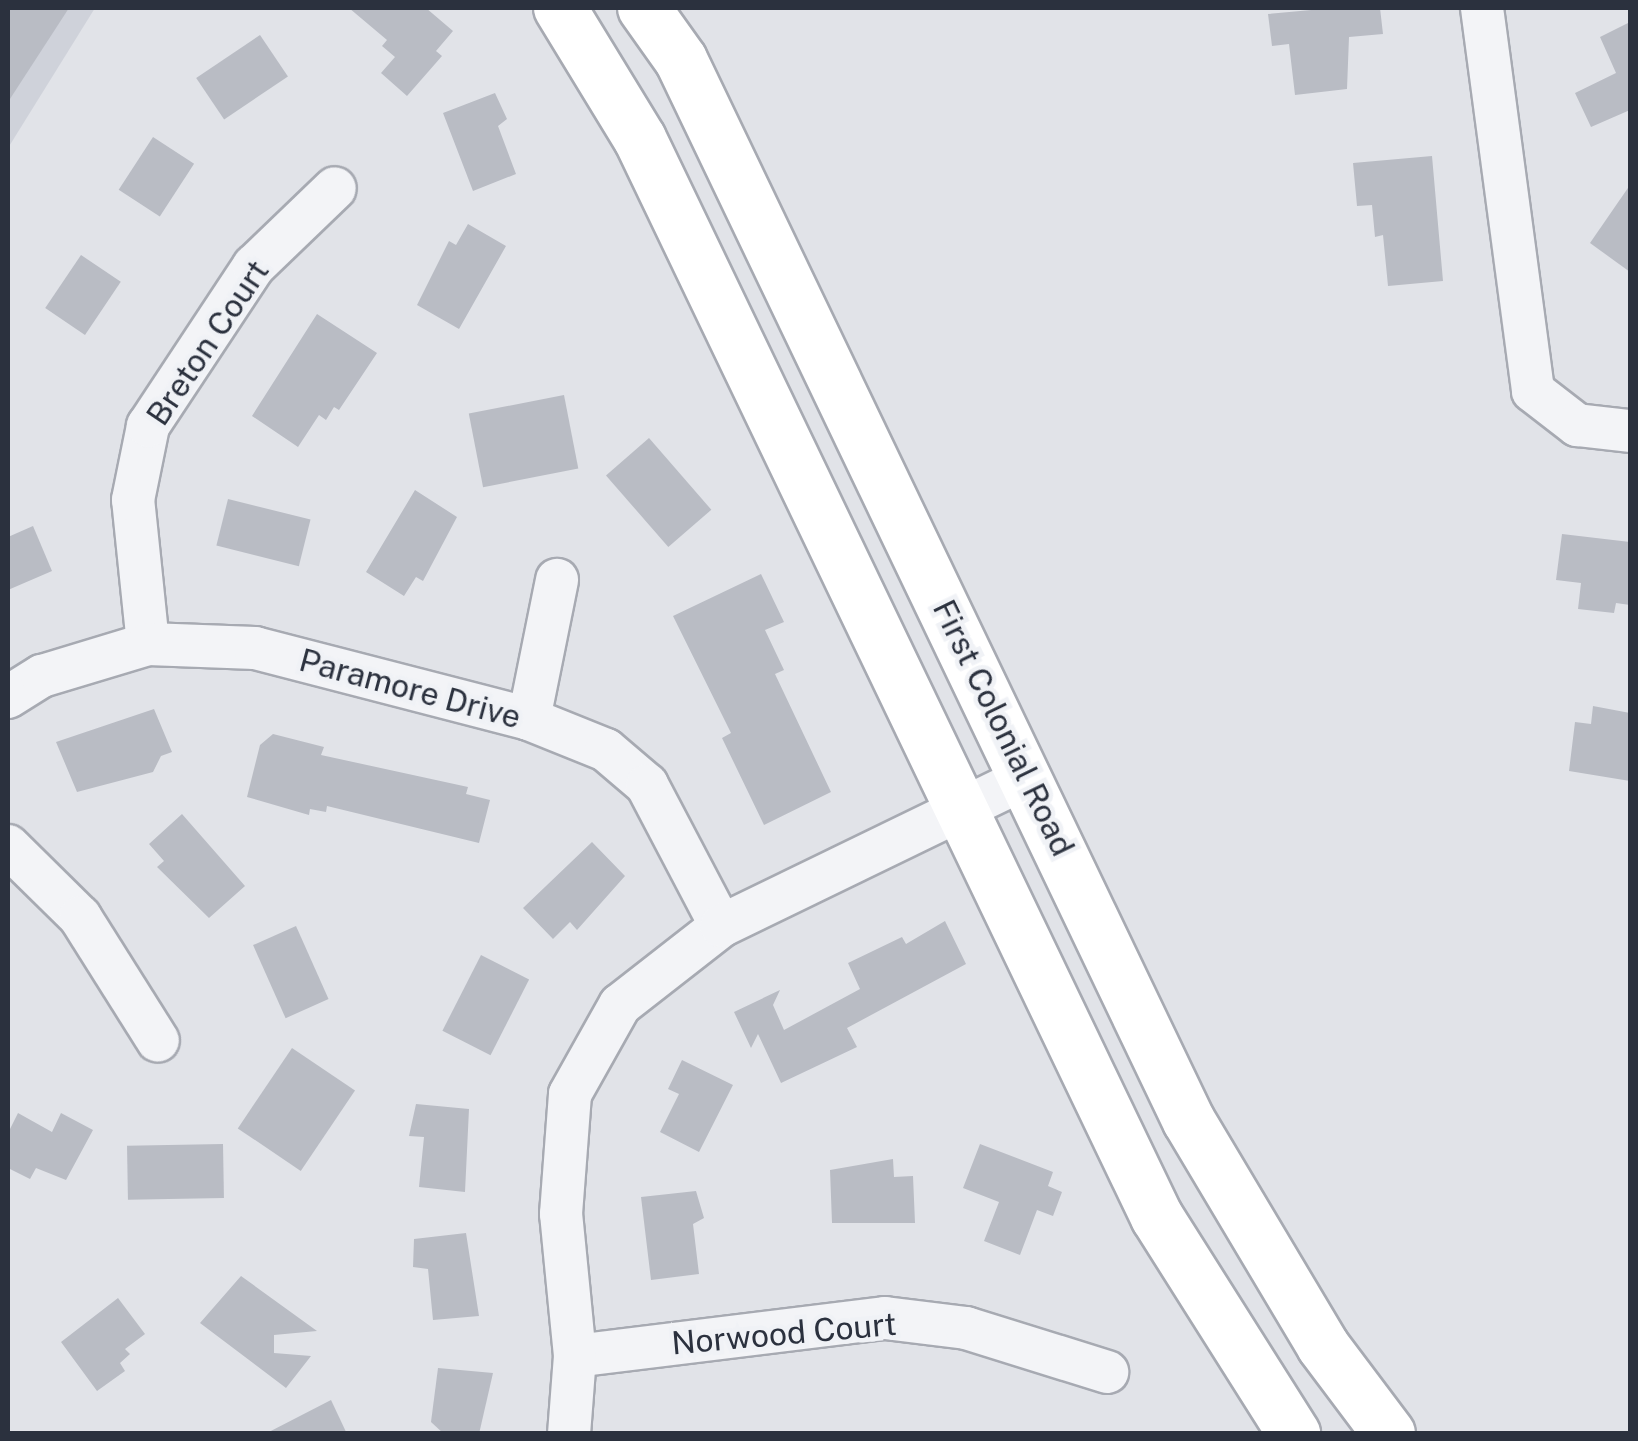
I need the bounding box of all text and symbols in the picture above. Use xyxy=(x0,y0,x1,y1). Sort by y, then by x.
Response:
street label: Breton Court xyxy=(139,253,277,433)
street label: First Colonial Road xyxy=(924,594,1082,862)
street label: Paramore Drive xyxy=(295,641,525,737)
street label: Norwood Court xyxy=(670,1305,898,1363)

